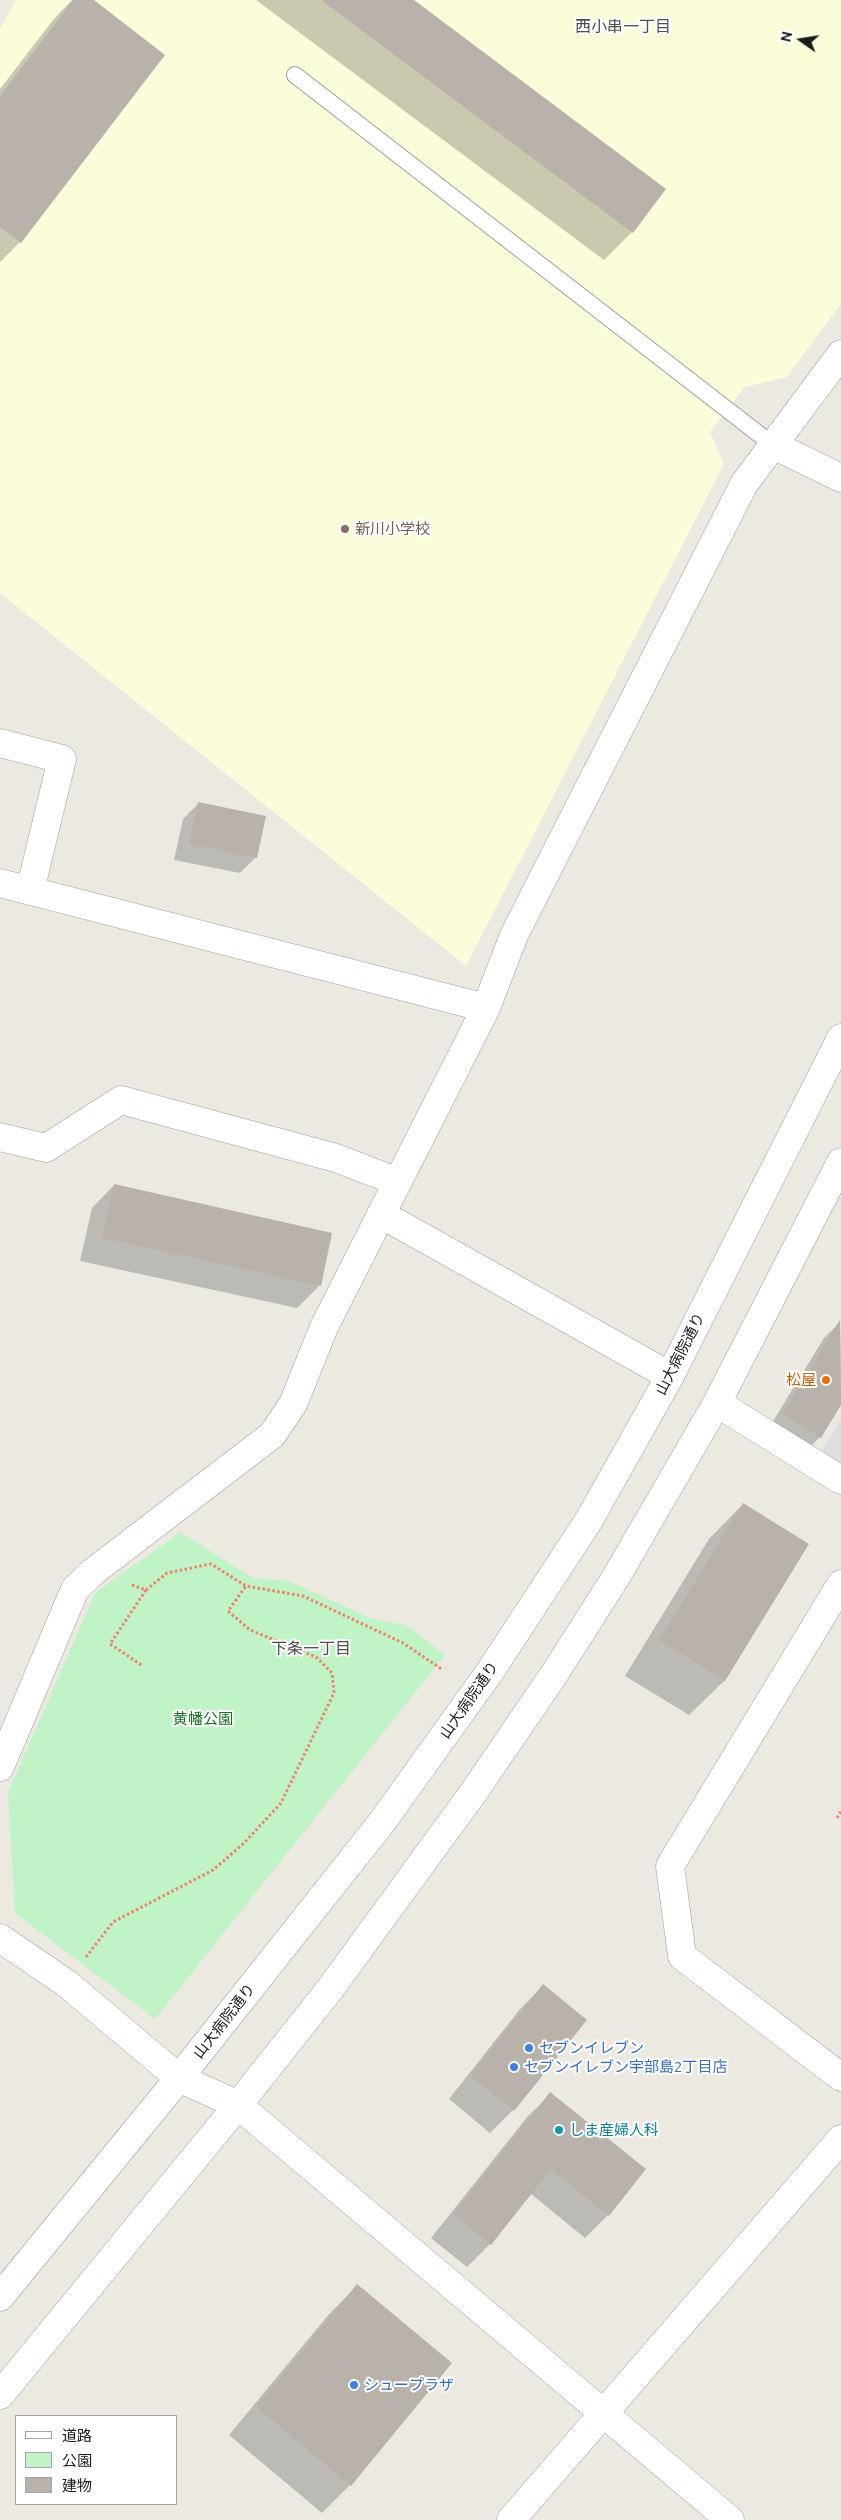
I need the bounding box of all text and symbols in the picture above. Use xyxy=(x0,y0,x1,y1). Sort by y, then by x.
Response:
north arrow xyxy=(776,15,826,65)
district label: 西小串一丁目 xyxy=(575,17,671,37)
text: N xyxy=(777,30,795,44)
place label: 新川小学校 xyxy=(355,520,430,538)
marker: 新川小学校 xyxy=(339,523,351,535)
street label: 山大病院通り xyxy=(652,1310,708,1398)
place label: 松屋 xyxy=(786,1371,816,1389)
marker: 松屋 xyxy=(820,1374,832,1386)
district label: 下条一丁目 xyxy=(271,1639,351,1659)
street label: 山大病院通り xyxy=(436,1658,502,1742)
park label: 黄幡公園 xyxy=(173,1710,233,1728)
street label: 山大病院通り xyxy=(189,1980,259,2062)
place label: セブンイレブン xyxy=(539,2039,644,2057)
marker: セブンイレブン xyxy=(523,2042,535,2054)
place label: セブンイレブン宇部島2丁目店 xyxy=(524,2058,727,2076)
marker: セブンイレブン宇部島2丁目店 xyxy=(508,2061,520,2073)
place label: しま産婦人科 xyxy=(569,2121,659,2139)
marker: しま産婦人科 xyxy=(553,2124,565,2136)
place label: シュープラザ xyxy=(364,2376,454,2394)
marker: シュープラザ xyxy=(348,2379,360,2391)
legend xyxy=(15,2415,178,2505)
text: 道路 xyxy=(62,2427,92,2444)
text: 公園 xyxy=(62,2452,92,2469)
text: 建物 xyxy=(62,2477,92,2494)

